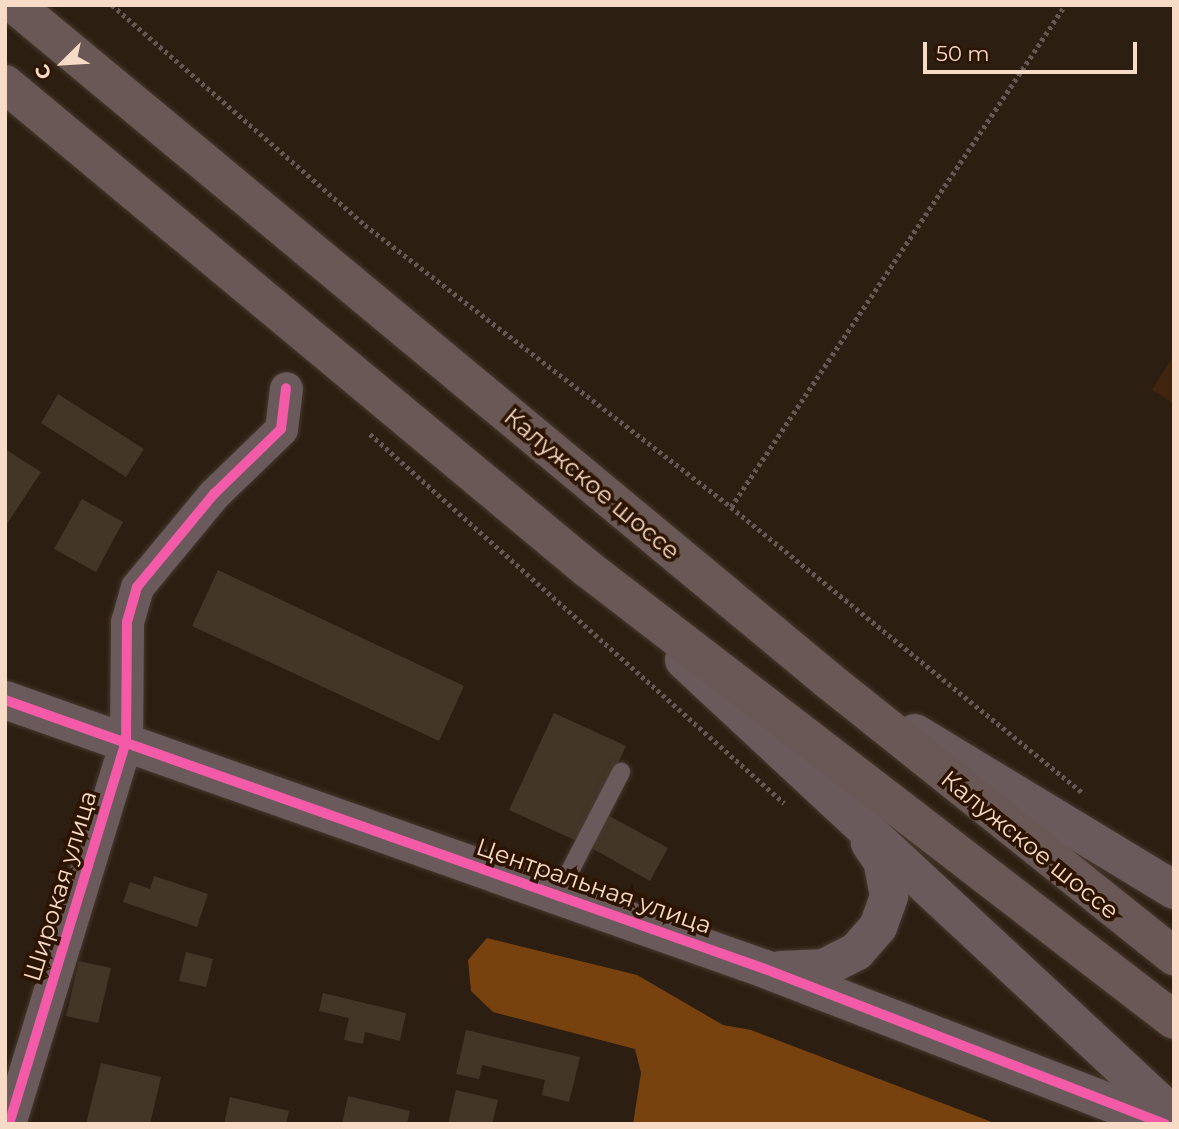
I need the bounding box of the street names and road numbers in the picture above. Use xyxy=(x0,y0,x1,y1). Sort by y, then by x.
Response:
street label: Калужское шоссе xyxy=(498,402,686,566)
street label: Калужское шоссе xyxy=(935,764,1125,926)
street label: Широкая улица xyxy=(17,787,103,985)
street label: Центральная улица xyxy=(473,832,715,940)

